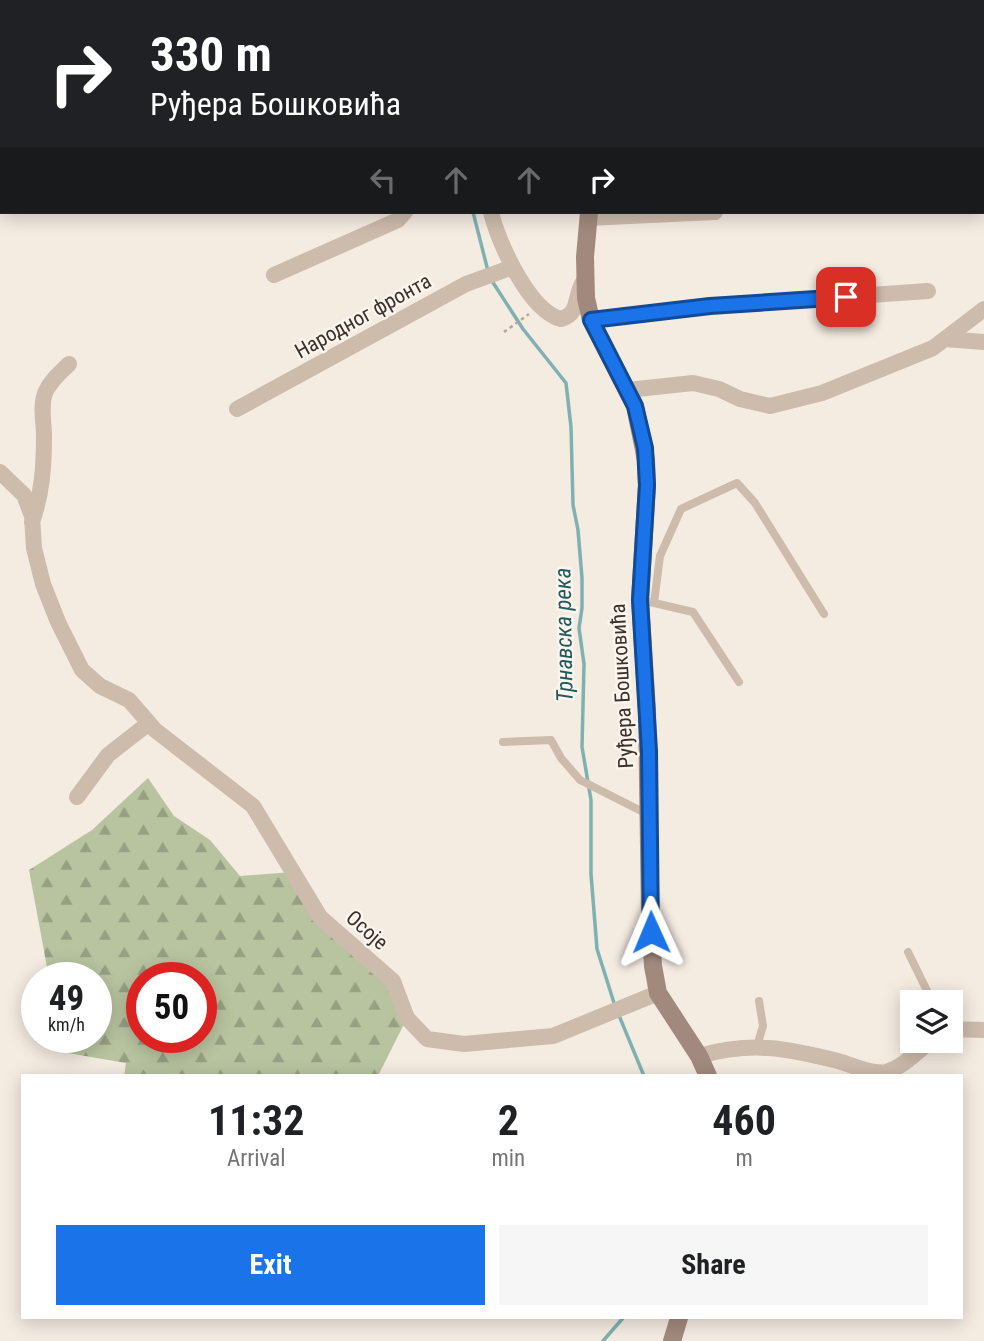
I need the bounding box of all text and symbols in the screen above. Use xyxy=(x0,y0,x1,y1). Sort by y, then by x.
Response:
text: 330 m xyxy=(150,26,272,83)
icon: right xyxy=(35,28,126,119)
text: Руђера Бошковића xyxy=(150,85,401,123)
icon: left xyxy=(364,161,402,199)
icon: ahead xyxy=(437,161,475,199)
icon: ahead xyxy=(510,161,548,199)
icon: right xyxy=(583,161,621,199)
pin xyxy=(816,267,876,327)
street label: Народног фронта xyxy=(291,269,435,363)
icon: arrive xyxy=(827,278,865,316)
water label: Трнавска река xyxy=(549,568,579,702)
street label: Руђера Бошковића xyxy=(606,603,638,769)
position arrow xyxy=(614,895,688,969)
street label: Осоје xyxy=(341,905,393,955)
speed limit sign: 50 xyxy=(126,962,217,1053)
text: 49 xyxy=(49,978,84,1019)
map controls xyxy=(900,990,963,1053)
button: layers xyxy=(900,990,963,1053)
text: km/h xyxy=(48,1014,85,1035)
text: 11:32 xyxy=(208,1096,304,1145)
text: 2 xyxy=(498,1096,519,1145)
text: 460 xyxy=(712,1096,776,1145)
text: Arrival xyxy=(227,1145,285,1172)
text: min xyxy=(491,1145,525,1172)
text: m xyxy=(735,1145,753,1172)
button: Exit xyxy=(56,1225,485,1305)
button: Share xyxy=(499,1225,928,1305)

